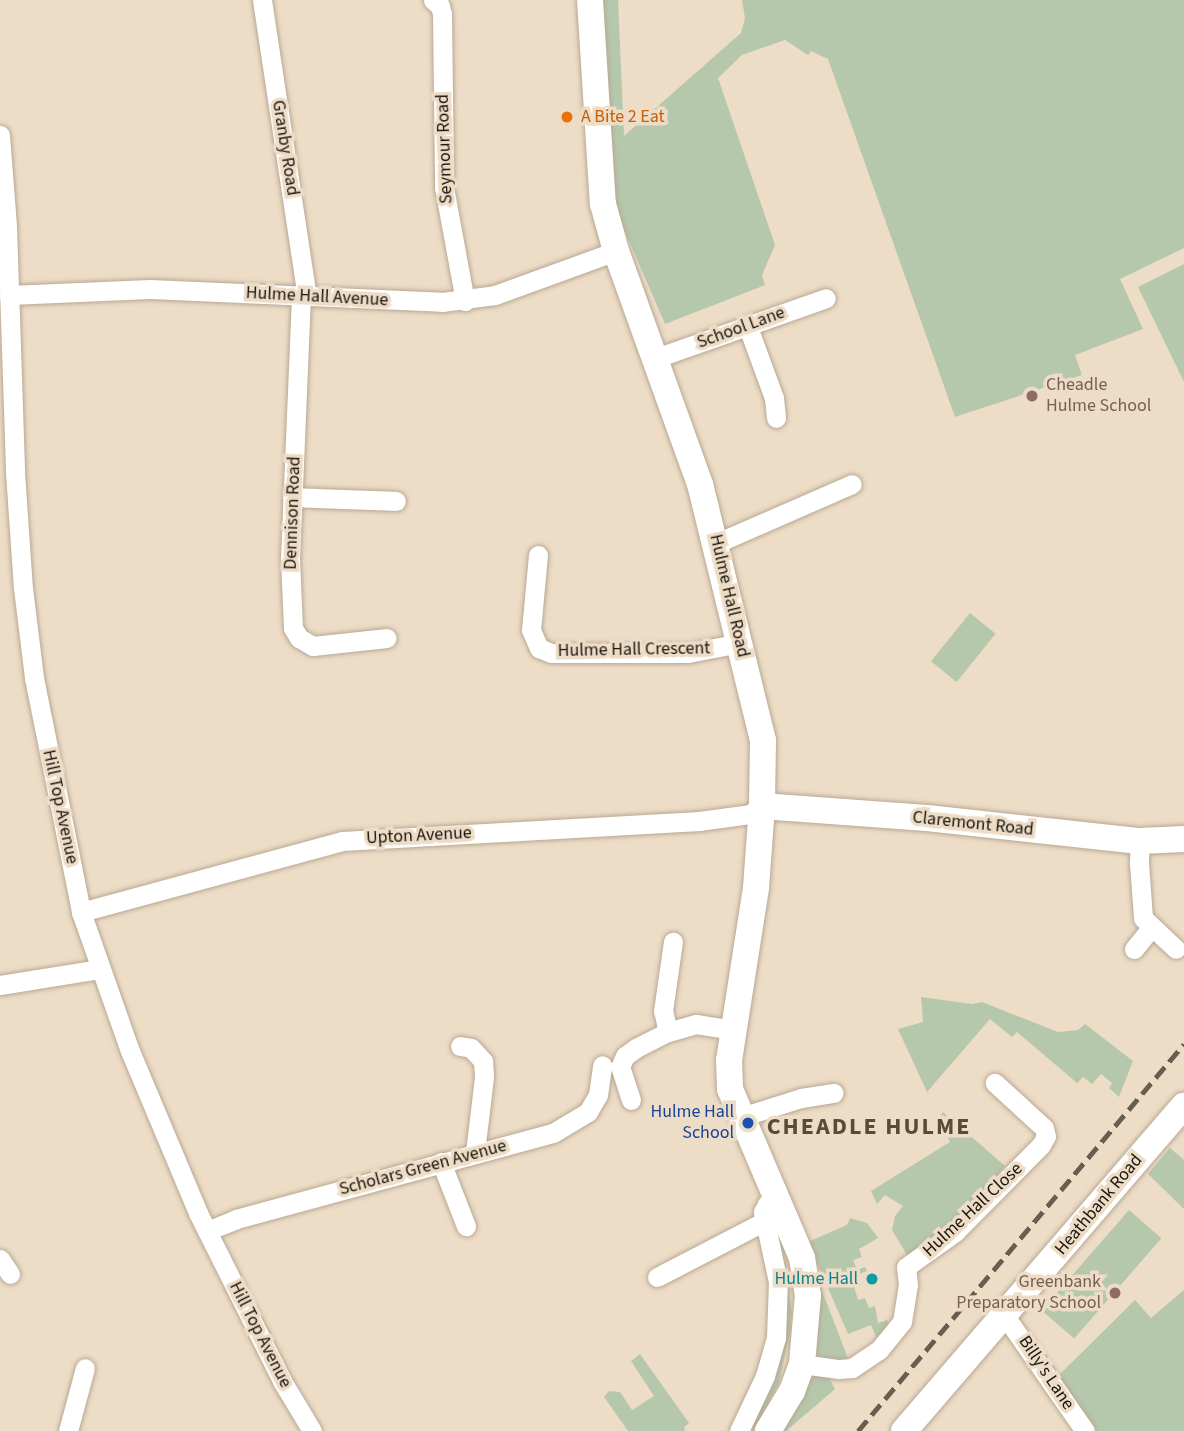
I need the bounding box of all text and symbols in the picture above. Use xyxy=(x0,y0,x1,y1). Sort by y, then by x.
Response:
street label: Seymour Road xyxy=(432,94,458,204)
street label: Granby Road xyxy=(267,99,303,197)
place label: A Bite 2 Eat xyxy=(581,106,665,128)
marker: A Bite 2 Eat xyxy=(559,109,575,125)
street label: Hulme Hall Avenue xyxy=(245,282,389,312)
street label: School Lane xyxy=(694,302,788,354)
place label: Cheadle Hulme School xyxy=(1046,375,1151,418)
marker: Cheadle Hulme School xyxy=(1024,388,1040,404)
street label: Dennison Road xyxy=(280,456,306,570)
street label: Hulme Hall Road xyxy=(704,532,754,660)
street label: Hulme Hall Crescent xyxy=(557,638,711,662)
street label: Hill Top Avenue xyxy=(37,748,83,866)
street label: Claremont Road xyxy=(911,807,1035,841)
street label: Upton Avenue xyxy=(366,822,472,850)
place label: Hulme Hall School xyxy=(650,1102,734,1144)
district label: CHEADLE HULME xyxy=(768,1113,970,1141)
marker: Hulme Hall School xyxy=(740,1115,756,1131)
street label: Scholars Green Avenue xyxy=(337,1135,509,1201)
street label: Heathbank Road xyxy=(1051,1150,1147,1260)
street label: Hulme Hall Close xyxy=(919,1158,1027,1262)
place label: Hulme Hall xyxy=(774,1268,858,1290)
marker: Hulme Hall xyxy=(864,1271,880,1287)
place label: Greenbank Preparatory School xyxy=(956,1272,1101,1314)
street label: Hill Top Avenue xyxy=(224,1278,296,1392)
marker: Greenbank Preparatory School xyxy=(1107,1285,1123,1301)
street label: Billy's Lane xyxy=(1013,1332,1079,1414)

